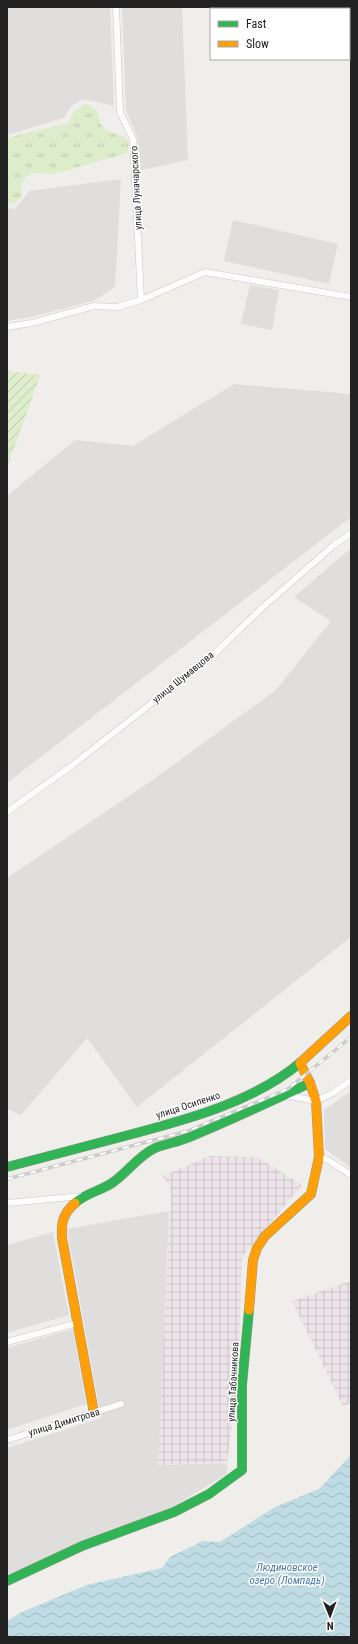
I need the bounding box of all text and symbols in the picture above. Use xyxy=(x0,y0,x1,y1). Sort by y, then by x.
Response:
legend xyxy=(210,8,350,60)
text: Fast xyxy=(246,17,267,31)
text: Slow xyxy=(246,37,269,51)
street label: улица Луначарского xyxy=(128,146,144,230)
street label: улица Шумавцова xyxy=(150,649,216,705)
street label: улица Осипенко xyxy=(155,1089,221,1121)
street label: улица Табачникова xyxy=(225,1342,241,1422)
street label: улица Димитрова xyxy=(27,1406,101,1438)
water label: Людиновское озеро (Ломпадь) xyxy=(249,1561,325,1587)
north arrow xyxy=(310,1596,350,1636)
text: N xyxy=(326,1619,334,1632)

